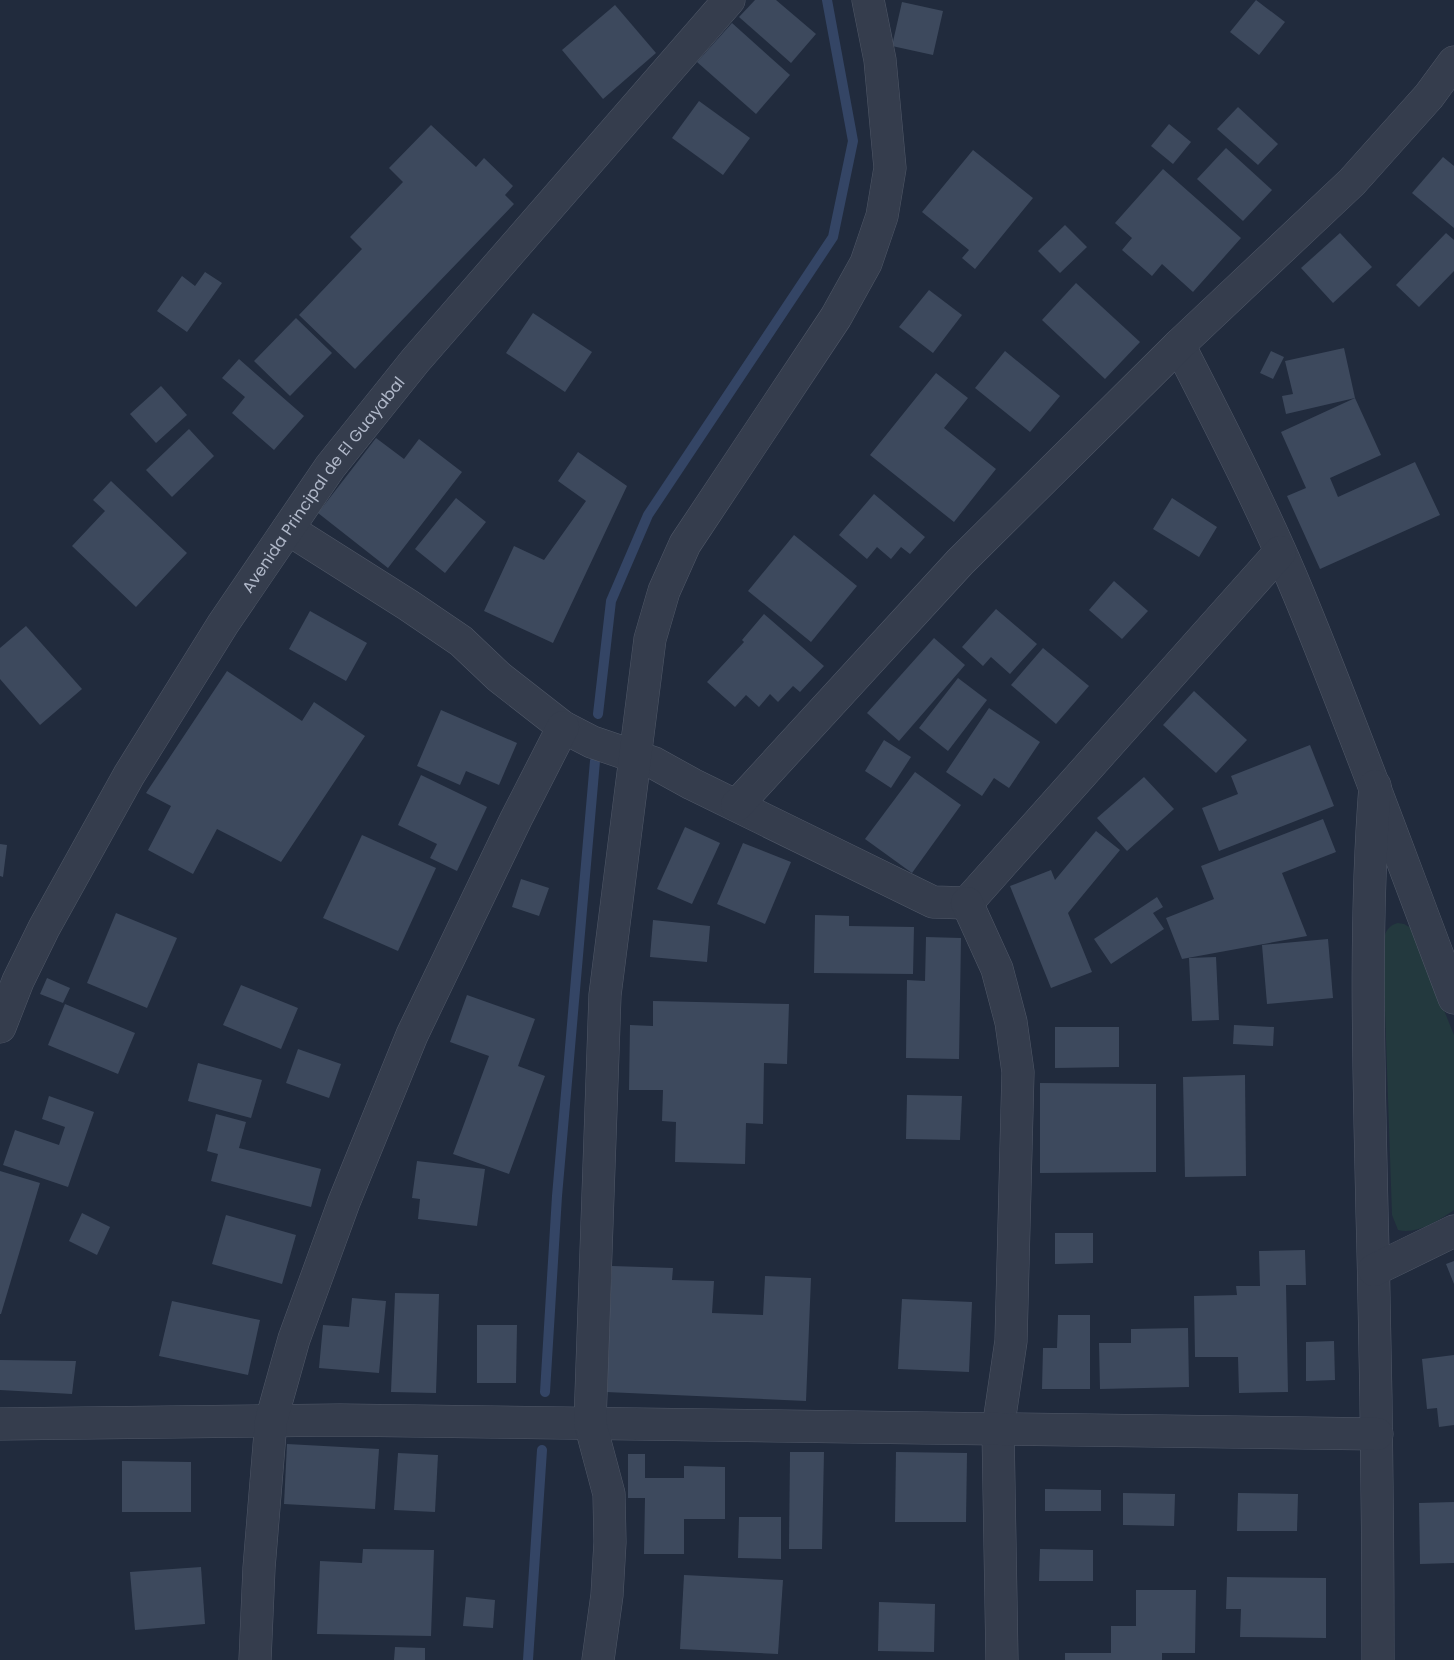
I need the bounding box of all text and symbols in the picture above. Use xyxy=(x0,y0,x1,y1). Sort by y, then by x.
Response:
street label: Avenida Principal de El Guayabal xyxy=(236,371,410,597)

